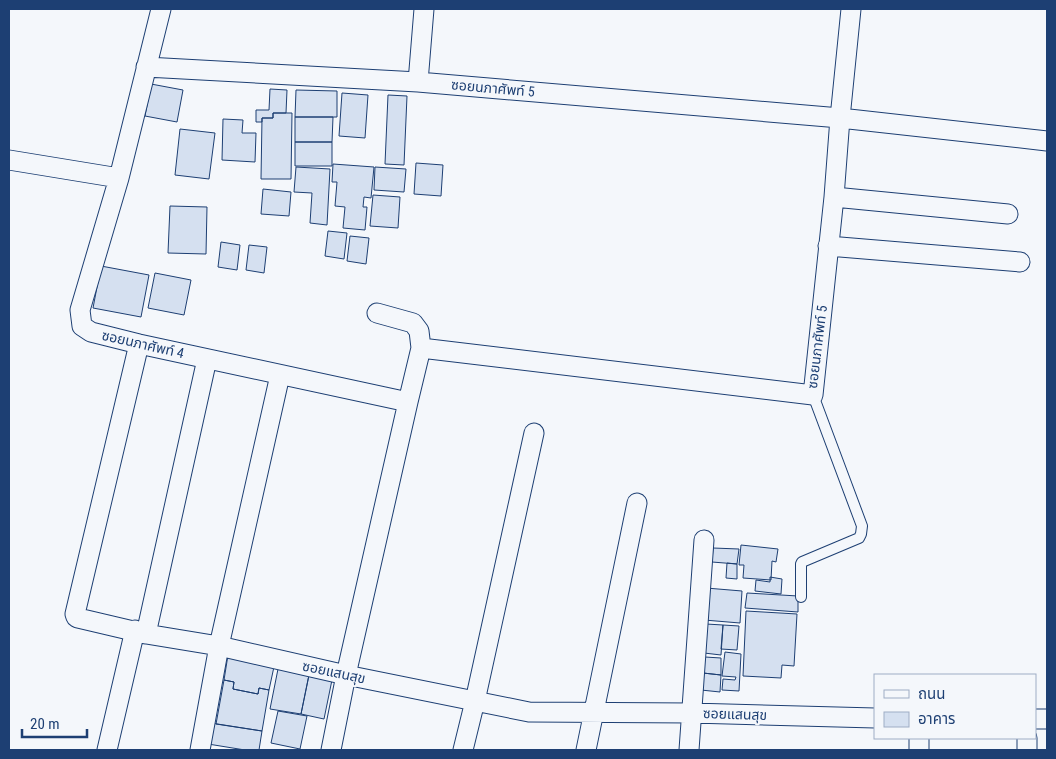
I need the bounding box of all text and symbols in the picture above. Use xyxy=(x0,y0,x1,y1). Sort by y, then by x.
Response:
street label: ซอยนภาศัพท์ 5 xyxy=(450,76,536,100)
street label: ซอยนภาศัพท์ 5 xyxy=(804,304,830,390)
street label: ซอยนภาศัพท์ 4 xyxy=(100,327,186,361)
street label: ซอยแสนสุข xyxy=(301,657,367,687)
legend xyxy=(874,674,1036,739)
text: ถนน xyxy=(918,685,945,703)
street label: ซอยแสนสุข xyxy=(703,705,767,724)
scale bar xyxy=(22,706,88,738)
text: อาคาร xyxy=(918,710,955,728)
text: 20 m xyxy=(30,715,60,733)

